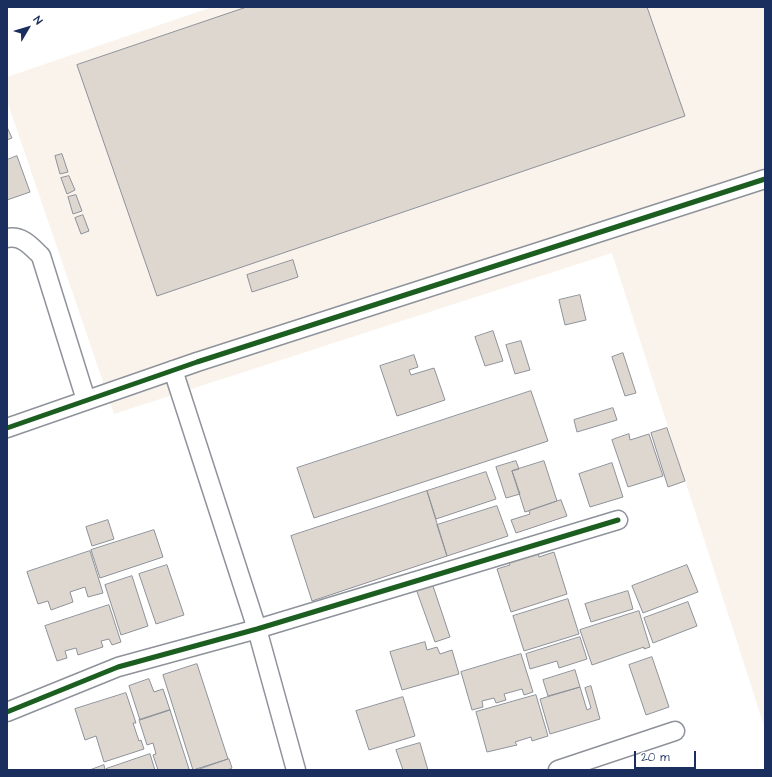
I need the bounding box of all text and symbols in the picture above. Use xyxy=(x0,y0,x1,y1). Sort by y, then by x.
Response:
north arrow xyxy=(8,8,48,48)
text: N xyxy=(30,13,46,28)
scale bar xyxy=(636,743,698,769)
text: 20 m xyxy=(641,749,670,766)

